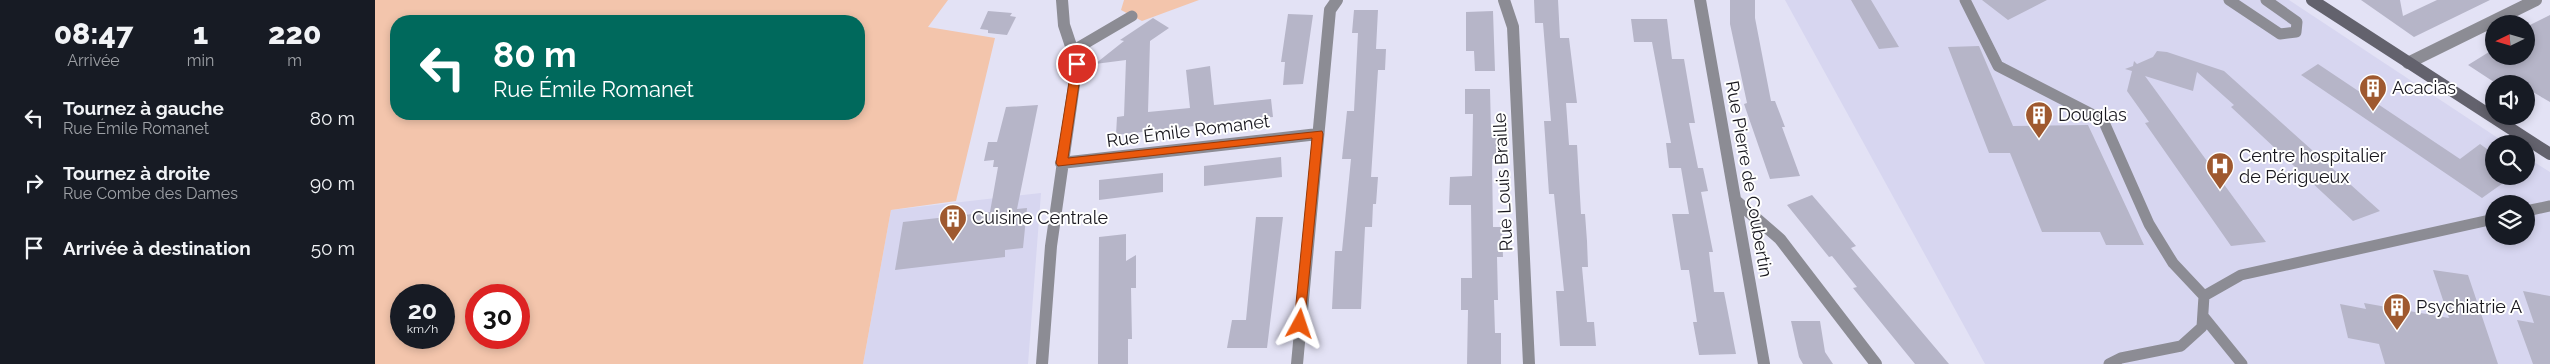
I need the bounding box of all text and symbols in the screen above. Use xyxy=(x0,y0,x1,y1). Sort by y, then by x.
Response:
north arrow xyxy=(2485,15,2535,65)
map controls xyxy=(2485,15,2535,245)
text: 08:47 xyxy=(54,16,133,51)
text: 1 xyxy=(193,16,208,51)
text: 220 xyxy=(268,16,321,51)
text: 80 m xyxy=(493,34,577,75)
icon: left xyxy=(410,35,475,100)
pin xyxy=(1056,43,1098,85)
icon: arrive xyxy=(1063,50,1091,78)
text: Arrivée xyxy=(67,51,120,70)
text: min xyxy=(187,51,214,70)
text: m xyxy=(287,51,302,70)
building icon: Acacias xyxy=(2358,73,2388,112)
button: sound xyxy=(2485,75,2535,125)
text: Rue Émile Romanet xyxy=(493,76,694,102)
place label: Acacias xyxy=(2392,77,2456,98)
street label: Rue Pierre de Coubertin xyxy=(1722,79,1777,279)
text: Tournez à gauche xyxy=(63,97,224,119)
building icon: Douglas xyxy=(2024,100,2054,139)
icon: left xyxy=(20,104,48,132)
place label: Douglas xyxy=(2058,104,2127,125)
text: 80 m xyxy=(310,107,355,129)
street label: Rue Émile Romanet xyxy=(1105,109,1271,151)
street label: Rue Louis Braille xyxy=(1488,112,1517,252)
text: Rue Émile Romanet xyxy=(63,119,209,138)
button: search xyxy=(2485,135,2535,185)
place label: Centre hospitalier de Périgueux xyxy=(2239,145,2387,187)
hospital icon: Centre hospitalier de Périgueux xyxy=(2205,151,2235,190)
text: Tournez à droite xyxy=(63,162,210,184)
icon: right xyxy=(20,169,48,197)
text: 90 m xyxy=(310,172,355,194)
text: Rue Combe des Dames xyxy=(63,184,238,203)
button: layers xyxy=(2485,195,2535,245)
building icon: Cuisine Centrale xyxy=(938,203,968,242)
place label: Cuisine Centrale xyxy=(972,207,1109,228)
icon: arrive xyxy=(20,234,48,262)
text: Arrivée à destination xyxy=(63,237,251,259)
text: 50 m xyxy=(311,237,355,259)
speed limit sign: 30 xyxy=(465,284,530,349)
building icon: Psychiatrie A xyxy=(2382,292,2412,331)
text: 20 xyxy=(408,295,437,325)
place label: Psychiatrie A xyxy=(2416,296,2522,317)
position arrow xyxy=(1273,297,1325,349)
text: km/h xyxy=(407,322,438,336)

